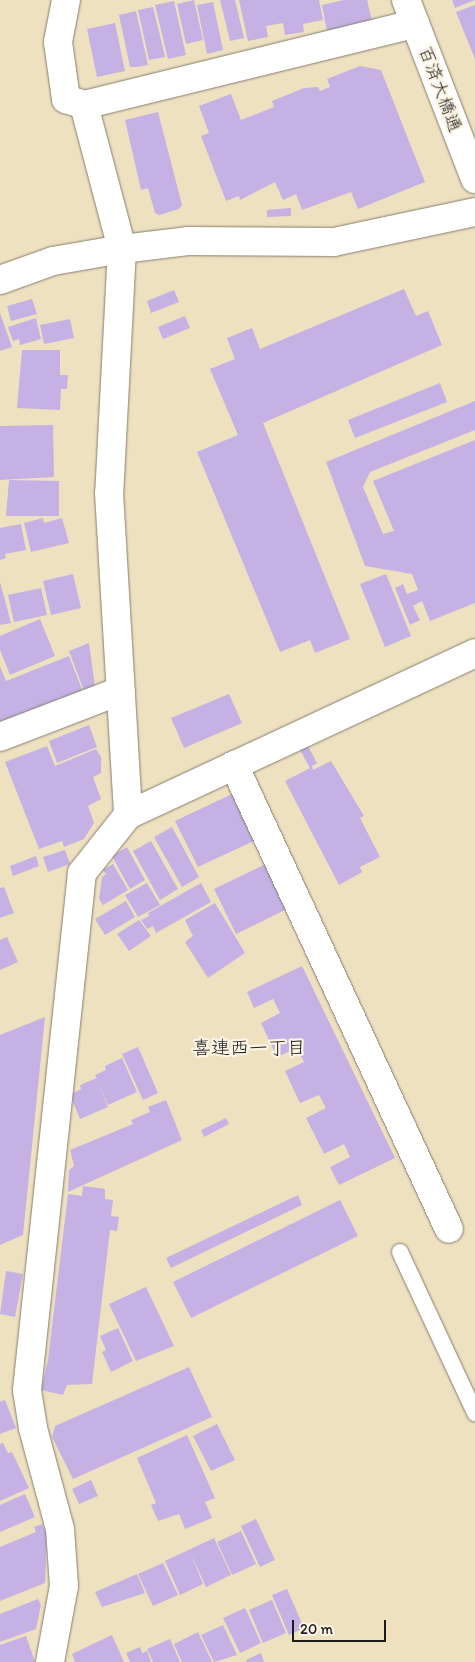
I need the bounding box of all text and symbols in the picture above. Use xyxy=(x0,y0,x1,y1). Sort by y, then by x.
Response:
street label: 百済大橋通 xyxy=(414,43,466,135)
district label: 喜連西一丁目 xyxy=(192,1037,306,1059)
scale bar xyxy=(295,1610,389,1642)
text: 20 m xyxy=(300,1620,333,1638)

